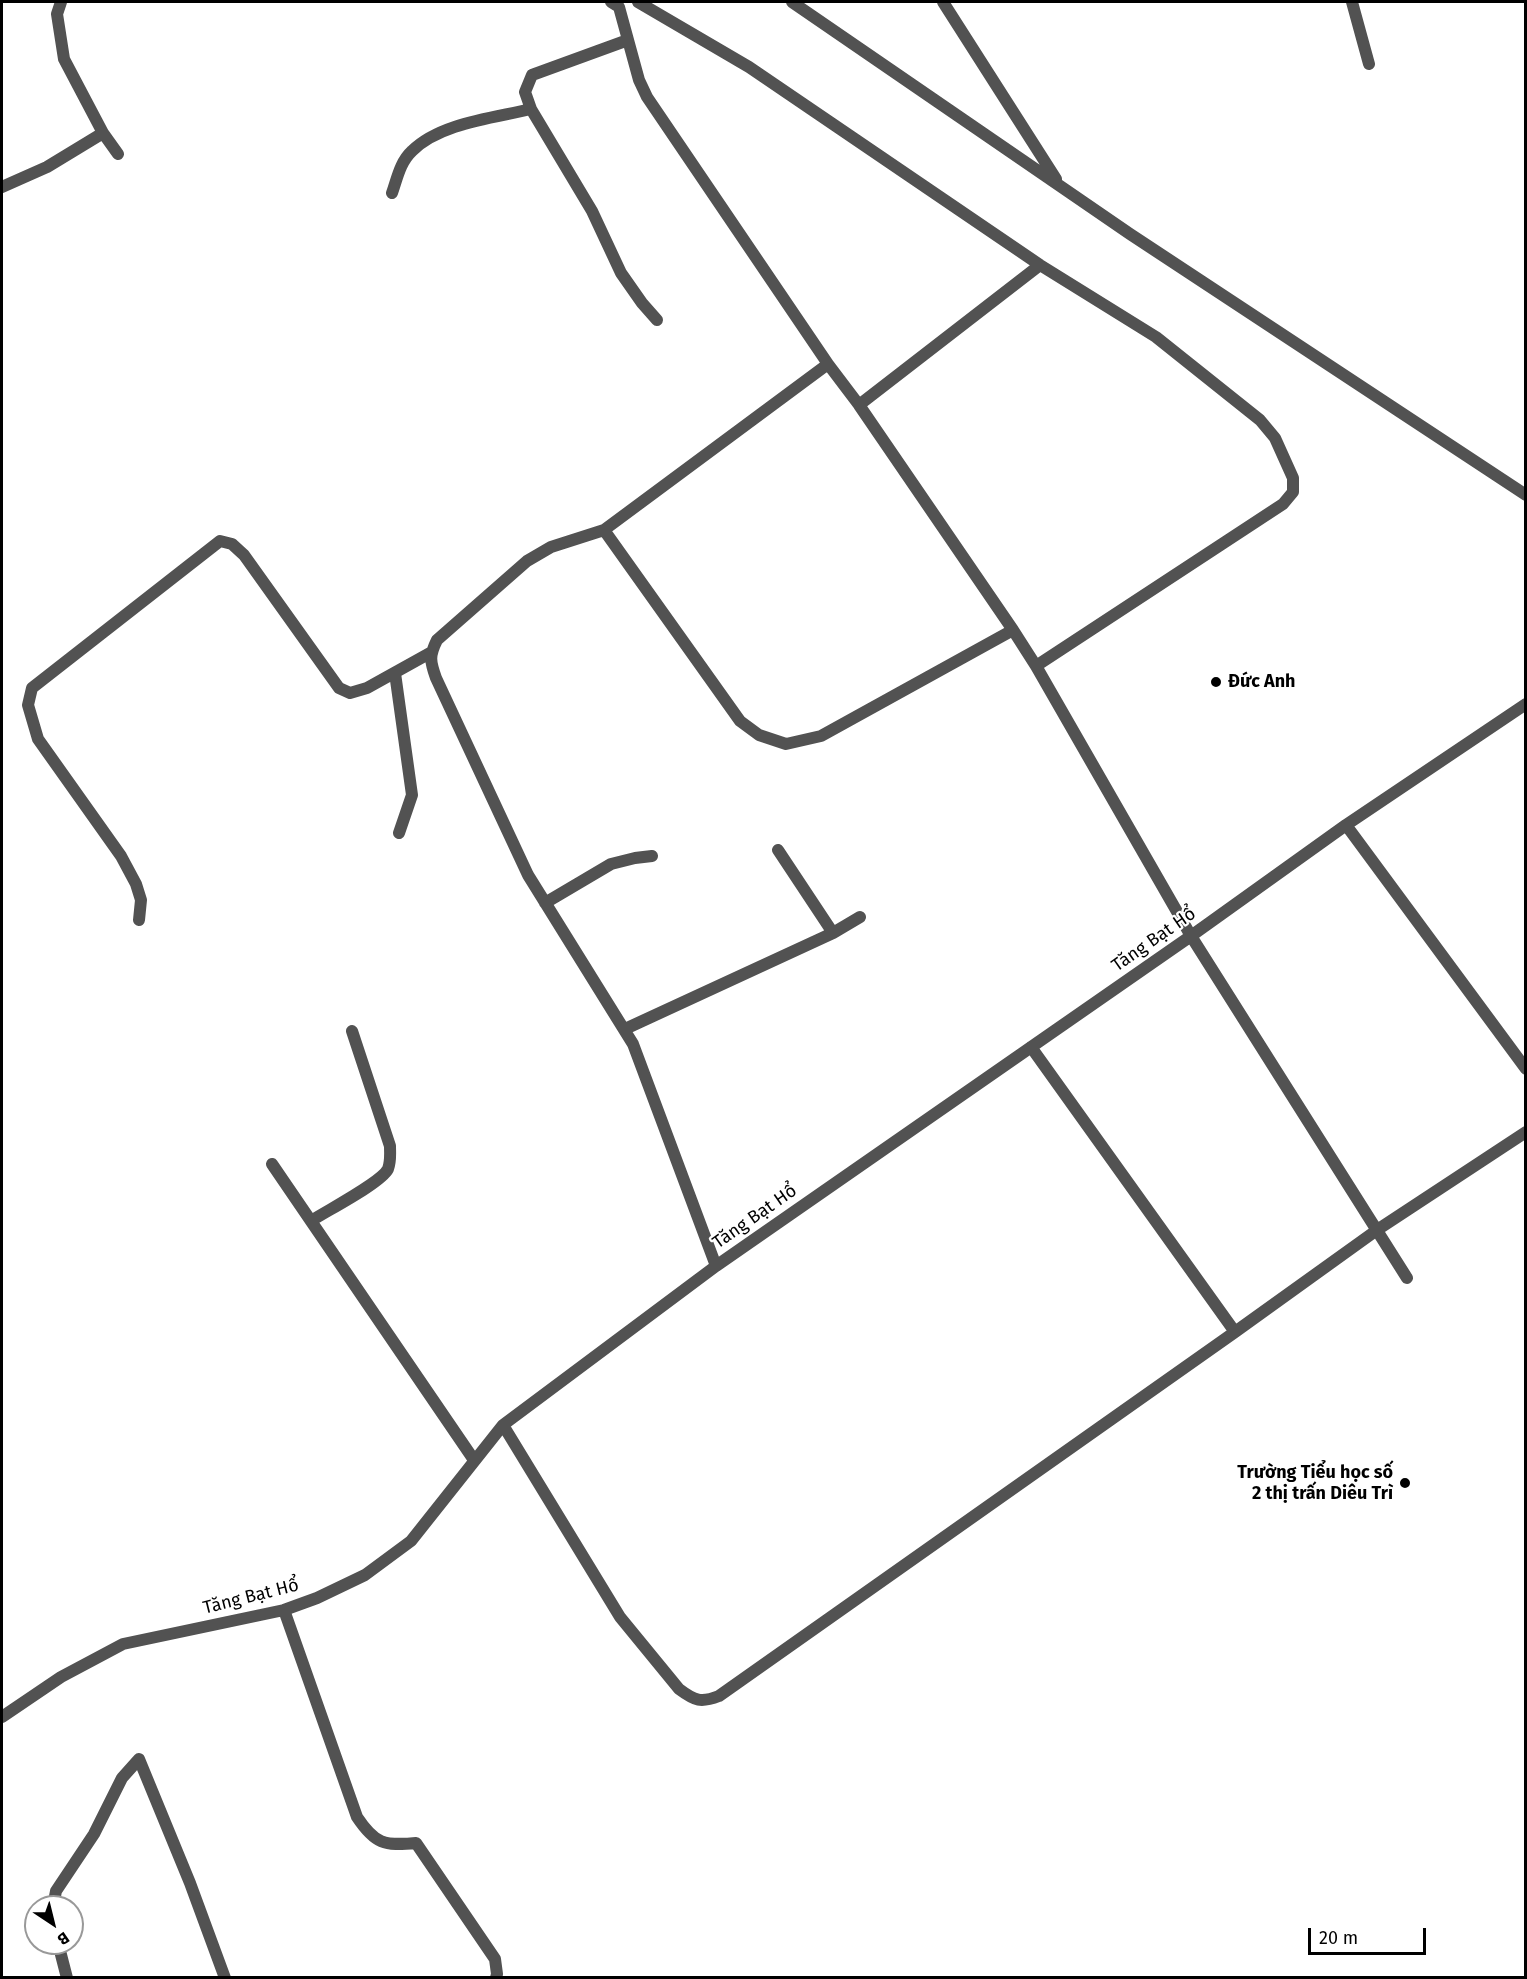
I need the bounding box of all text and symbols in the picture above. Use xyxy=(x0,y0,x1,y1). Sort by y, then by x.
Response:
place label: Đức Anh xyxy=(1228,671,1295,693)
marker: Đức Anh xyxy=(1209,675,1223,689)
street label: Tăng Bạt Hổ xyxy=(1108,903,1200,977)
street label: Tăng Bạt Hổ xyxy=(709,1180,801,1254)
place label: Trường Tiểu học số 2 thị trấn Diêu Trì xyxy=(1237,1462,1393,1504)
marker: Trường Tiểu học số 2 thị trấn Diêu Trì xyxy=(1398,1476,1412,1490)
street label: Tăng Bạt Hổ xyxy=(201,1575,301,1619)
north arrow xyxy=(24,1895,84,1955)
scale bar xyxy=(1311,1916,1430,1954)
text: 20 m xyxy=(1319,1927,1358,1949)
text: B xyxy=(54,1928,73,1949)

